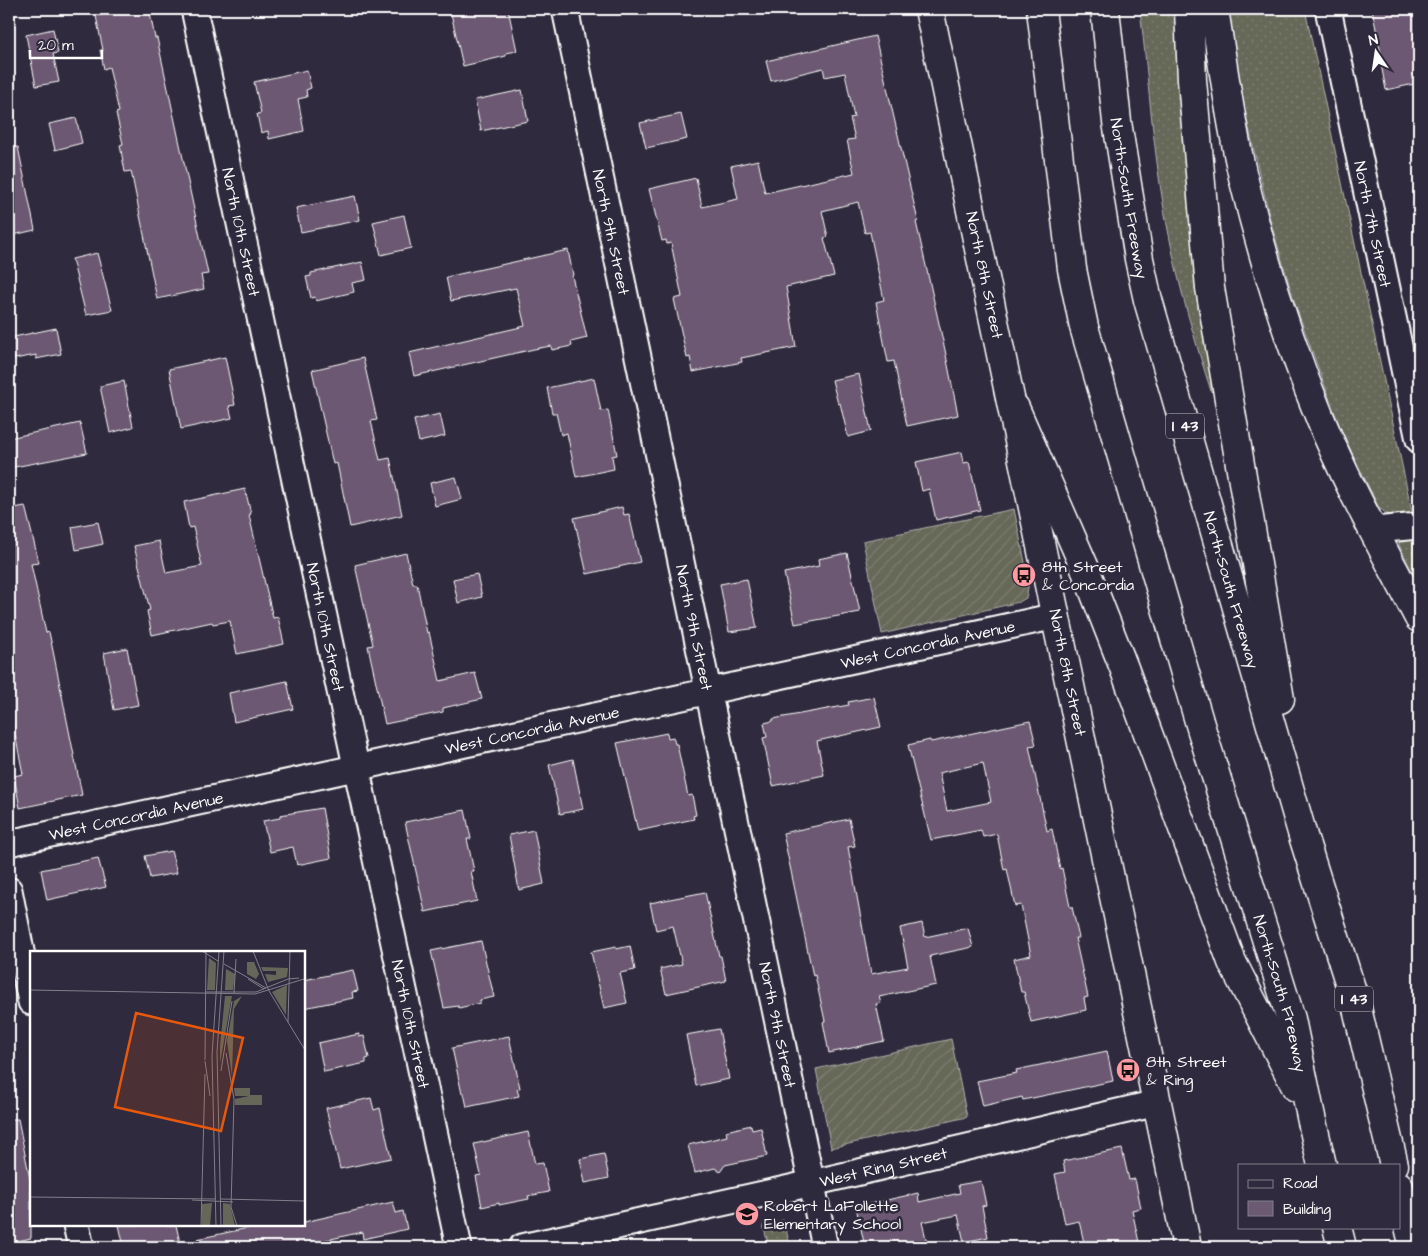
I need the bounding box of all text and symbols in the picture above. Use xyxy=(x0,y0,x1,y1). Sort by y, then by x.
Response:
scale bar xyxy=(30,28,102,60)
north arrow xyxy=(1350,28,1400,78)
text: N xyxy=(1367,30,1380,51)
text: 20 m xyxy=(38,35,74,56)
street label: North-South Freeway xyxy=(1105,117,1153,281)
street label: North 7th Street xyxy=(1348,159,1397,290)
street label: North 10th Street xyxy=(216,166,265,299)
street label: North 9th Street xyxy=(587,167,635,298)
street label: North 8th Street xyxy=(960,210,1009,341)
road number: I 43 xyxy=(1166,414,1204,438)
street label: North-South Freeway xyxy=(1198,509,1264,672)
place label: 8th Street & Concordia xyxy=(1042,556,1134,596)
street label: North 10th Street xyxy=(301,561,350,694)
bus stop icon: 8th Street & Concordia xyxy=(1011,562,1037,588)
street label: North 9th Street xyxy=(670,563,718,693)
street label: North 8th Street xyxy=(1044,607,1091,739)
street label: West Concordia Avenue xyxy=(839,615,1018,674)
street label: West Concordia Avenue xyxy=(443,701,622,760)
street label: West Concordia Avenue xyxy=(47,787,226,846)
street label: North-South Freeway xyxy=(1247,912,1312,1075)
inset map xyxy=(30,951,305,1226)
street label: North 10th Street xyxy=(386,958,435,1091)
street label: North 9th Street xyxy=(753,960,801,1090)
road number: I 43 xyxy=(1335,986,1373,1012)
place label: 8th Street & Ring xyxy=(1146,1051,1227,1092)
bus stop icon: 8th Street & Ring xyxy=(1115,1057,1141,1083)
street label: West Ring Street xyxy=(817,1142,950,1193)
legend xyxy=(1238,1164,1400,1228)
text: Road xyxy=(1283,1173,1318,1194)
place label: Robert LaFollette Elementary School xyxy=(764,1195,901,1236)
text: Building xyxy=(1283,1199,1331,1221)
school or university icon: Robert LaFollette Elementary School xyxy=(734,1201,760,1227)

